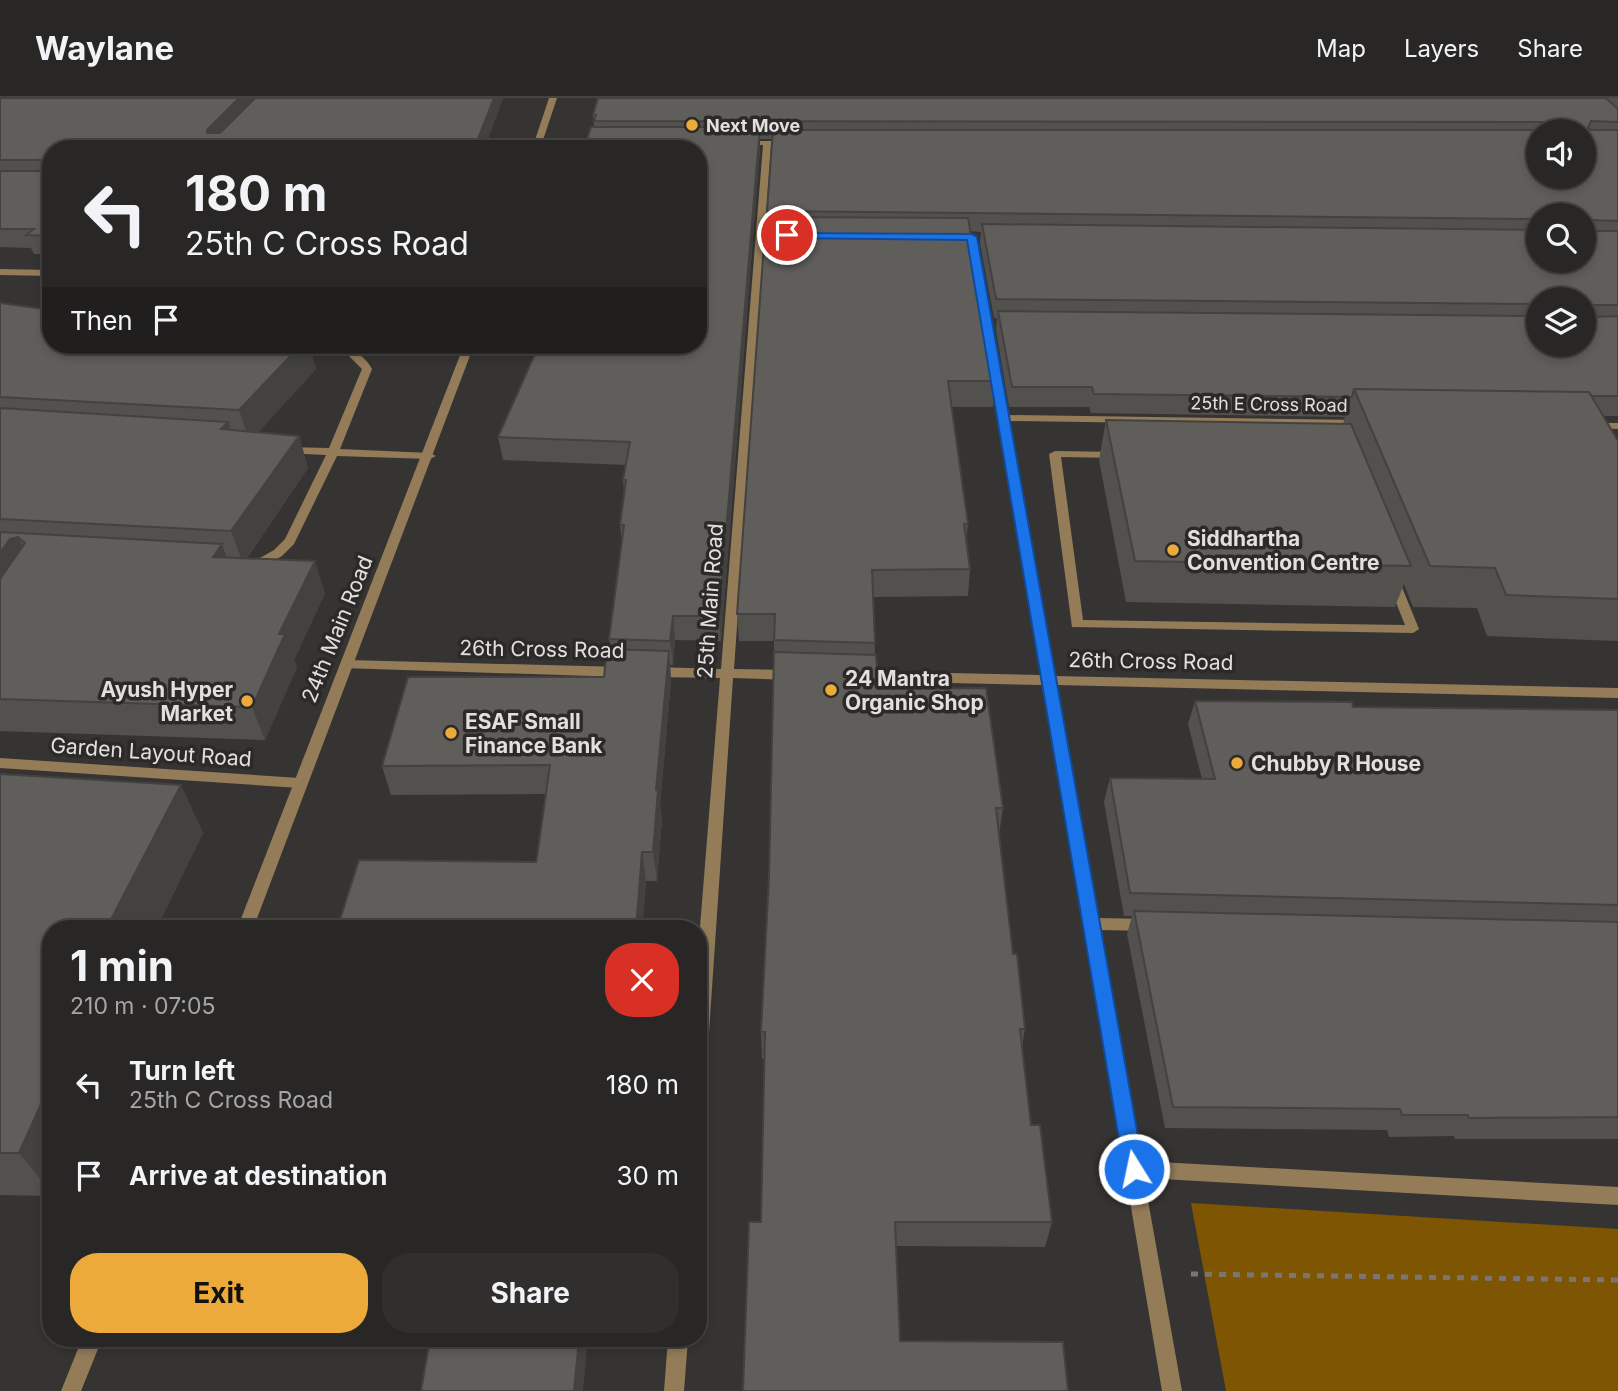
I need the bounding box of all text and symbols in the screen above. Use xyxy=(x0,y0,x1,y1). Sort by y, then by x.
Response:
text: Waylane xyxy=(35,28,174,68)
text: Map xyxy=(1316,34,1366,63)
text: Layers xyxy=(1404,34,1479,63)
text: Share xyxy=(1517,34,1583,63)
place label: Next Move xyxy=(706,115,801,136)
marker: Next Move xyxy=(684,117,700,133)
map controls xyxy=(1526,119,1596,357)
button: sound xyxy=(1526,119,1596,189)
text: 180 m xyxy=(185,164,327,223)
icon: left xyxy=(70,168,161,259)
button: search xyxy=(1526,203,1596,273)
pin xyxy=(757,205,817,265)
icon: arrive xyxy=(768,216,806,254)
text: 25th C Cross Road xyxy=(185,224,469,263)
button: layers xyxy=(1526,287,1596,357)
icon: arrive xyxy=(147,301,185,339)
text: Then xyxy=(70,305,133,336)
street label: 25th E Cross Road xyxy=(1190,392,1348,416)
street label: 25th Main Road xyxy=(692,523,728,679)
place label: Siddhartha Convention Centre xyxy=(1187,526,1380,575)
marker: Siddhartha Convention Centre xyxy=(1165,542,1181,558)
street label: 24th Main Road xyxy=(296,552,378,706)
street label: 26th Cross Road xyxy=(459,635,625,663)
street label: 26th Cross Road xyxy=(1068,647,1234,675)
place label: 24 Mantra Organic Shop xyxy=(845,666,984,715)
place label: Ayush Hyper Market xyxy=(100,677,233,726)
marker: 24 Mantra Organic Shop xyxy=(823,682,839,698)
marker: Ayush Hyper Market xyxy=(239,693,255,709)
place label: ESAF Small Finance Bank xyxy=(465,709,603,758)
marker: ESAF Small Finance Bank xyxy=(443,725,459,741)
street label: Garden Layout Road xyxy=(50,732,252,772)
place label: Chubby R House xyxy=(1251,751,1421,776)
marker: Chubby R House xyxy=(1229,755,1245,771)
text: 1 min xyxy=(70,940,174,991)
button: close xyxy=(605,943,679,1017)
text: 210 m · 07:05 xyxy=(70,992,216,1020)
text: Turn left xyxy=(129,1055,235,1086)
icon: left xyxy=(70,1066,108,1104)
text: 180 m xyxy=(606,1069,679,1100)
text: 25th C Cross Road xyxy=(129,1086,333,1114)
position arrow xyxy=(1097,1132,1171,1206)
icon: arrive xyxy=(70,1157,108,1195)
text: Arrive at destination xyxy=(129,1160,388,1191)
text: 30 m xyxy=(616,1160,679,1191)
button: Exit xyxy=(70,1253,368,1333)
button: Share xyxy=(382,1253,679,1333)

